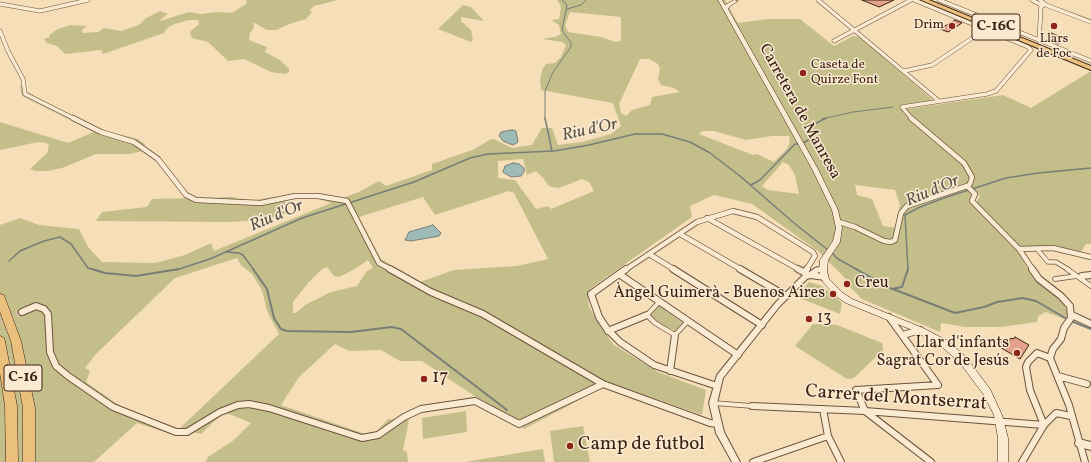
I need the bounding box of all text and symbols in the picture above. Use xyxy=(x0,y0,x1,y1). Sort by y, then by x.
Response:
road number: C-16C xyxy=(972,14,1020,40)
place label: Drim xyxy=(914,18,944,34)
marker: Drim xyxy=(947,21,957,31)
marker: Llars de Foc xyxy=(1049,21,1059,31)
place label: Llars de Foc xyxy=(1036,32,1072,63)
street label: Carretera de Manresa xyxy=(754,41,844,183)
place label: Caseta de Quirze Font xyxy=(811,58,878,89)
marker: Caseta de Quirze Font xyxy=(798,68,808,78)
water label: Riu d'Or xyxy=(560,115,620,147)
water label: Riu d'Or xyxy=(903,172,963,212)
water label: Riu d'Or xyxy=(247,197,307,237)
place label: Creu xyxy=(855,274,889,294)
marker: Creu xyxy=(842,279,852,289)
place label: Àngel Guimerà - Buenos Aires xyxy=(613,284,825,304)
marker: Àngel Guimerà - Buenos Aires xyxy=(828,289,838,299)
place label: 13 xyxy=(817,309,831,329)
marker: 13 xyxy=(804,314,814,324)
place label: Llar d'infants Sagrat Cor de Jesús xyxy=(877,334,1009,372)
marker: Llar d'infants Sagrat Cor de Jesús xyxy=(1012,348,1022,358)
road number: C-16 xyxy=(4,365,42,391)
place label: 17 xyxy=(432,368,449,390)
marker: 17 xyxy=(419,374,429,384)
street label: Carrer del Montserrat xyxy=(804,381,988,417)
place label: Camp de futbol xyxy=(578,435,705,457)
marker: Camp de futbol xyxy=(565,441,575,451)

